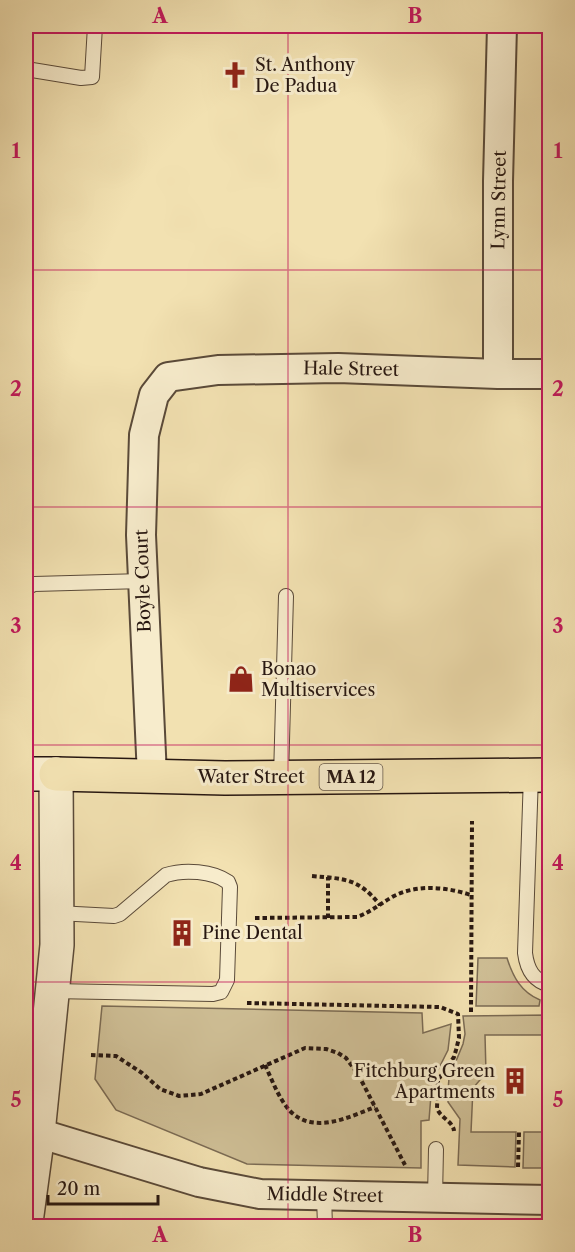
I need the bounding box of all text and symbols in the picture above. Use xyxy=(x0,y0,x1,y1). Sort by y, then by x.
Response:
text: A xyxy=(151,4,168,28)
text: B xyxy=(408,4,423,28)
place label: St. Anthony De Padua xyxy=(255,54,356,97)
church icon: St. Anthony De Padua xyxy=(220,60,250,90)
text: 1 xyxy=(12,139,21,163)
text: 1 xyxy=(554,139,563,163)
street label: Lynn Street xyxy=(487,150,511,250)
street label: Hale Street xyxy=(303,357,400,381)
text: 2 xyxy=(10,377,22,401)
text: 2 xyxy=(552,377,564,401)
street label: Boyle Court xyxy=(130,528,156,633)
text: 3 xyxy=(10,614,22,638)
text: 3 xyxy=(552,614,564,638)
place label: Bonao Multiservices xyxy=(261,658,375,701)
shop icon: Bonao Multiservices xyxy=(226,664,256,694)
road number: MA 12 xyxy=(320,764,382,790)
street label: Water Street xyxy=(196,766,305,788)
text: 4 xyxy=(10,851,22,875)
text: 4 xyxy=(552,851,564,875)
building icon: Pine Dental xyxy=(167,918,197,948)
place label: Pine Dental xyxy=(202,922,303,944)
place label: Fitchburg Green Apartments xyxy=(354,1060,495,1103)
building icon: Fitchburg Green Apartments xyxy=(500,1066,530,1096)
text: 5 xyxy=(10,1088,22,1112)
text: 5 xyxy=(552,1088,564,1112)
scale bar xyxy=(48,1168,158,1206)
text: 20 m xyxy=(57,1178,101,1200)
street label: Middle Street xyxy=(266,1183,384,1207)
text: A xyxy=(151,1223,168,1247)
text: B xyxy=(408,1223,423,1247)

